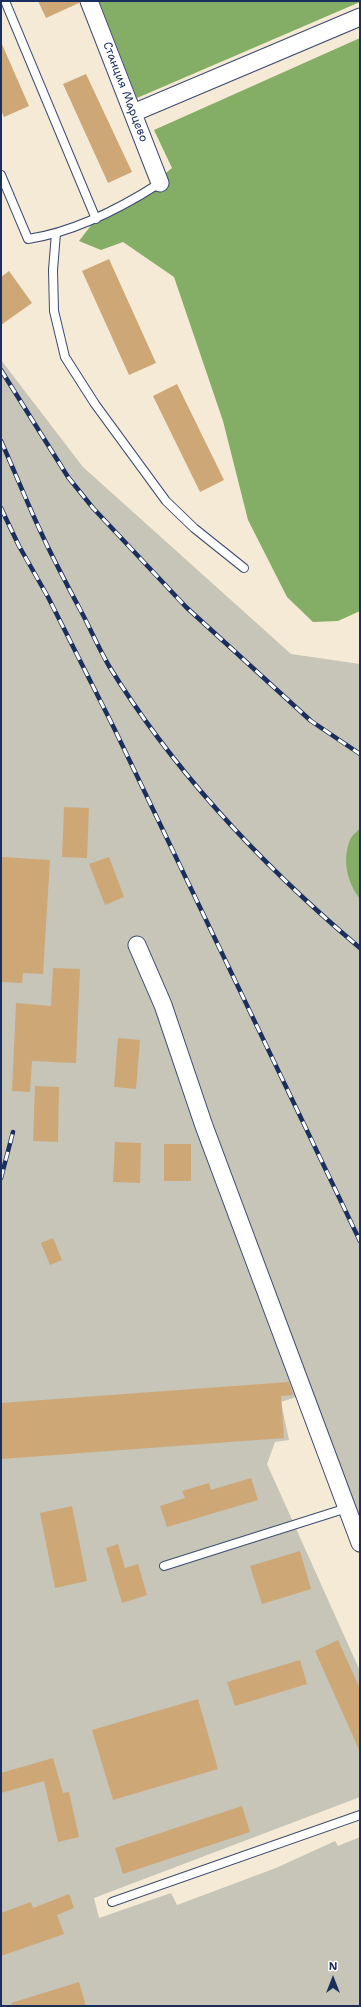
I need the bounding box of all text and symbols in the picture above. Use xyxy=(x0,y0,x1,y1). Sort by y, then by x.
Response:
street label: Станция Марцево xyxy=(99,40,151,144)
north arrow xyxy=(313,1959,353,1999)
text: N xyxy=(329,1959,337,1974)

